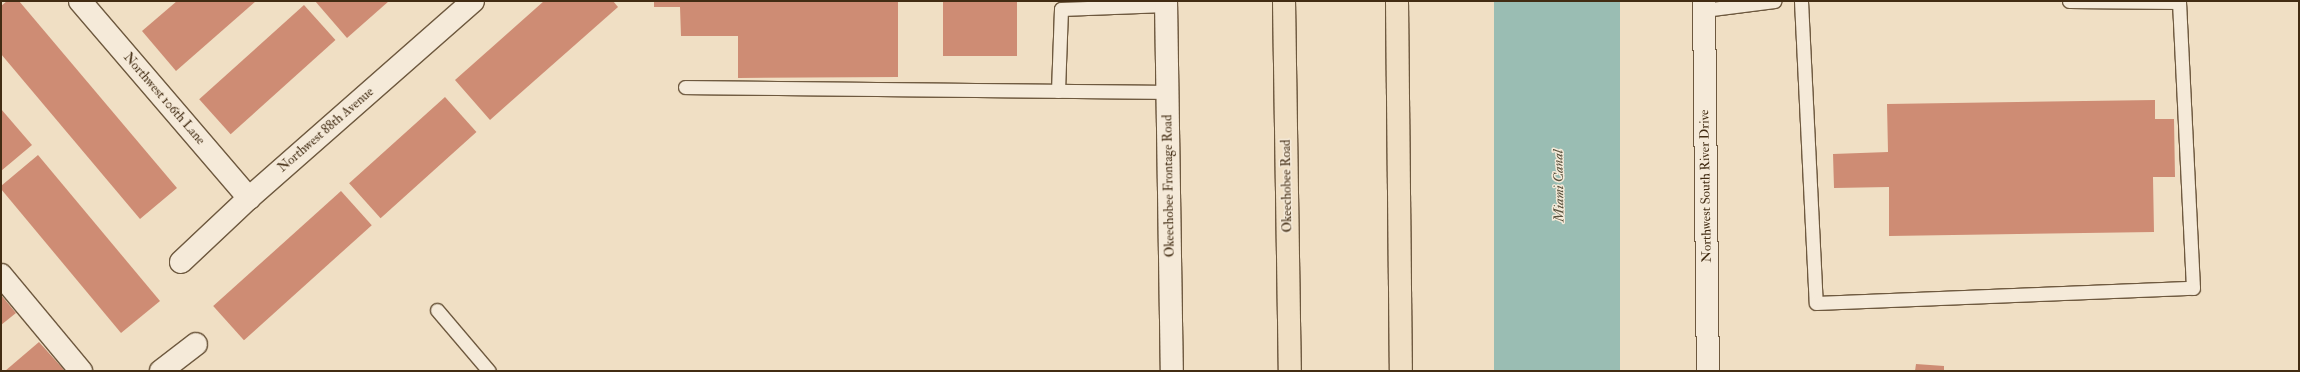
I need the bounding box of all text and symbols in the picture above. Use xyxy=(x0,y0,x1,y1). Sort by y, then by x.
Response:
street label: Northwest 106th Lane xyxy=(120,50,208,148)
street label: Northwest 88th Avenue xyxy=(275,84,377,176)
street label: Northwest South River Drive xyxy=(1697,109,1715,263)
street label: Okeechobee Frontage Road xyxy=(1160,115,1178,257)
street label: Okeechobee Road xyxy=(1278,139,1296,233)
water label: Miami Canal xyxy=(1550,150,1568,222)

